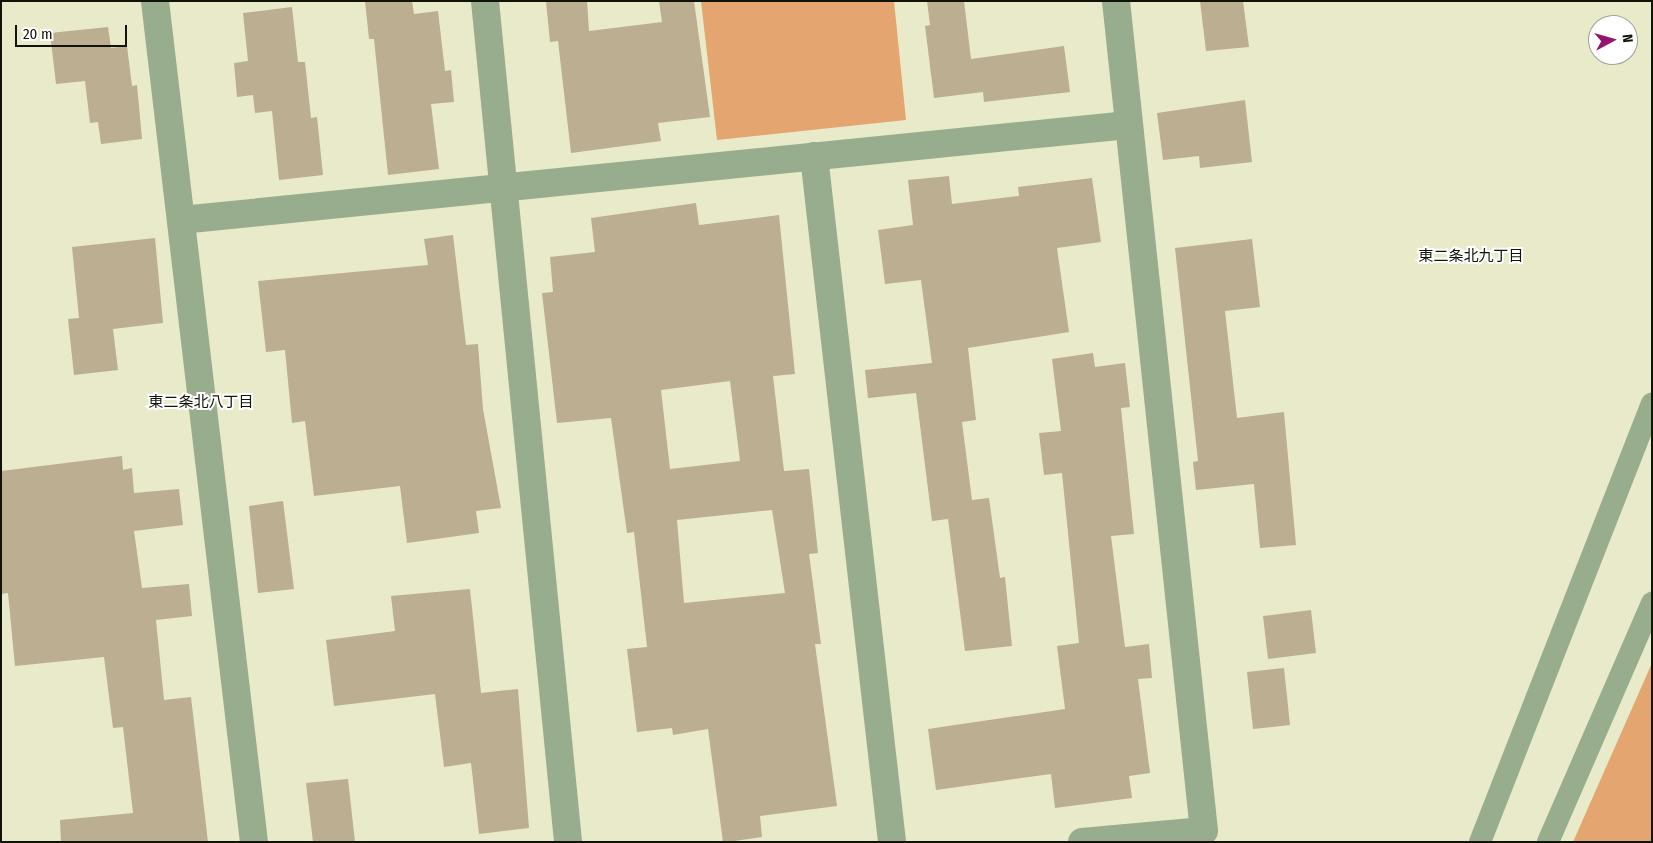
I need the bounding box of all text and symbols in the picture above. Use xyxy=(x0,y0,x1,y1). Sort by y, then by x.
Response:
scale bar xyxy=(18,15,130,47)
north arrow xyxy=(1588,15,1638,65)
text: 20 m xyxy=(23,25,53,43)
text: N xyxy=(1619,33,1636,44)
district label: 東二条北九丁目 xyxy=(1419,248,1523,266)
district label: 東二条北八丁目 xyxy=(149,394,253,412)

